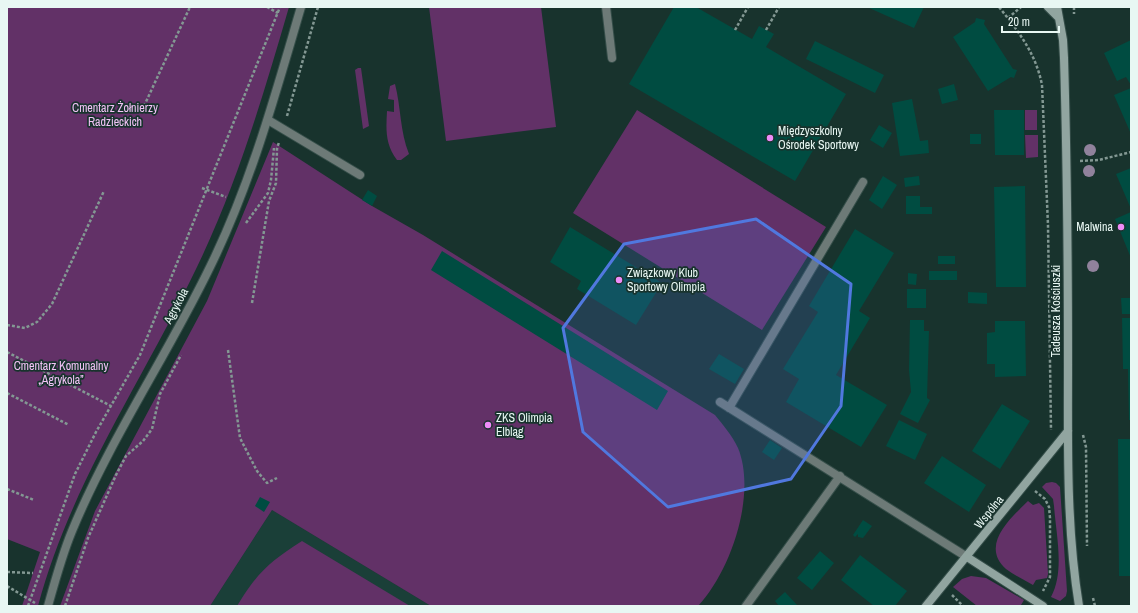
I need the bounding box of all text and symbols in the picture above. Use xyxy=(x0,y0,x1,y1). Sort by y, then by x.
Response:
scale bar xyxy=(1002,8,1059,34)
text: 20 m xyxy=(1008,14,1030,30)
park label: Cmentarz Żołnierzy Radzieckich xyxy=(72,100,158,130)
place label: Międzyszkolny Ośrodek Sportowy xyxy=(778,123,859,153)
marker: Międzyszkolny Ośrodek Sportowy xyxy=(765,133,775,143)
place label: Malwina xyxy=(1076,219,1114,235)
marker: Malwina xyxy=(1116,222,1126,232)
place label: Związkowy Klub Sportowy Olimpia xyxy=(627,265,706,295)
street label: Tadeusza Kościuszki xyxy=(1048,265,1064,357)
marker: Związkowy Klub Sportowy Olimpia xyxy=(614,275,624,285)
street label: Agrykola xyxy=(159,285,192,328)
park label: Cmentarz Komunalny „Agrykola” xyxy=(14,358,108,388)
place label: ZKS Olimpia Elbląg xyxy=(496,410,553,440)
marker: ZKS Olimpia Elbląg xyxy=(483,420,493,430)
street label: Wspólna xyxy=(971,492,1008,532)

